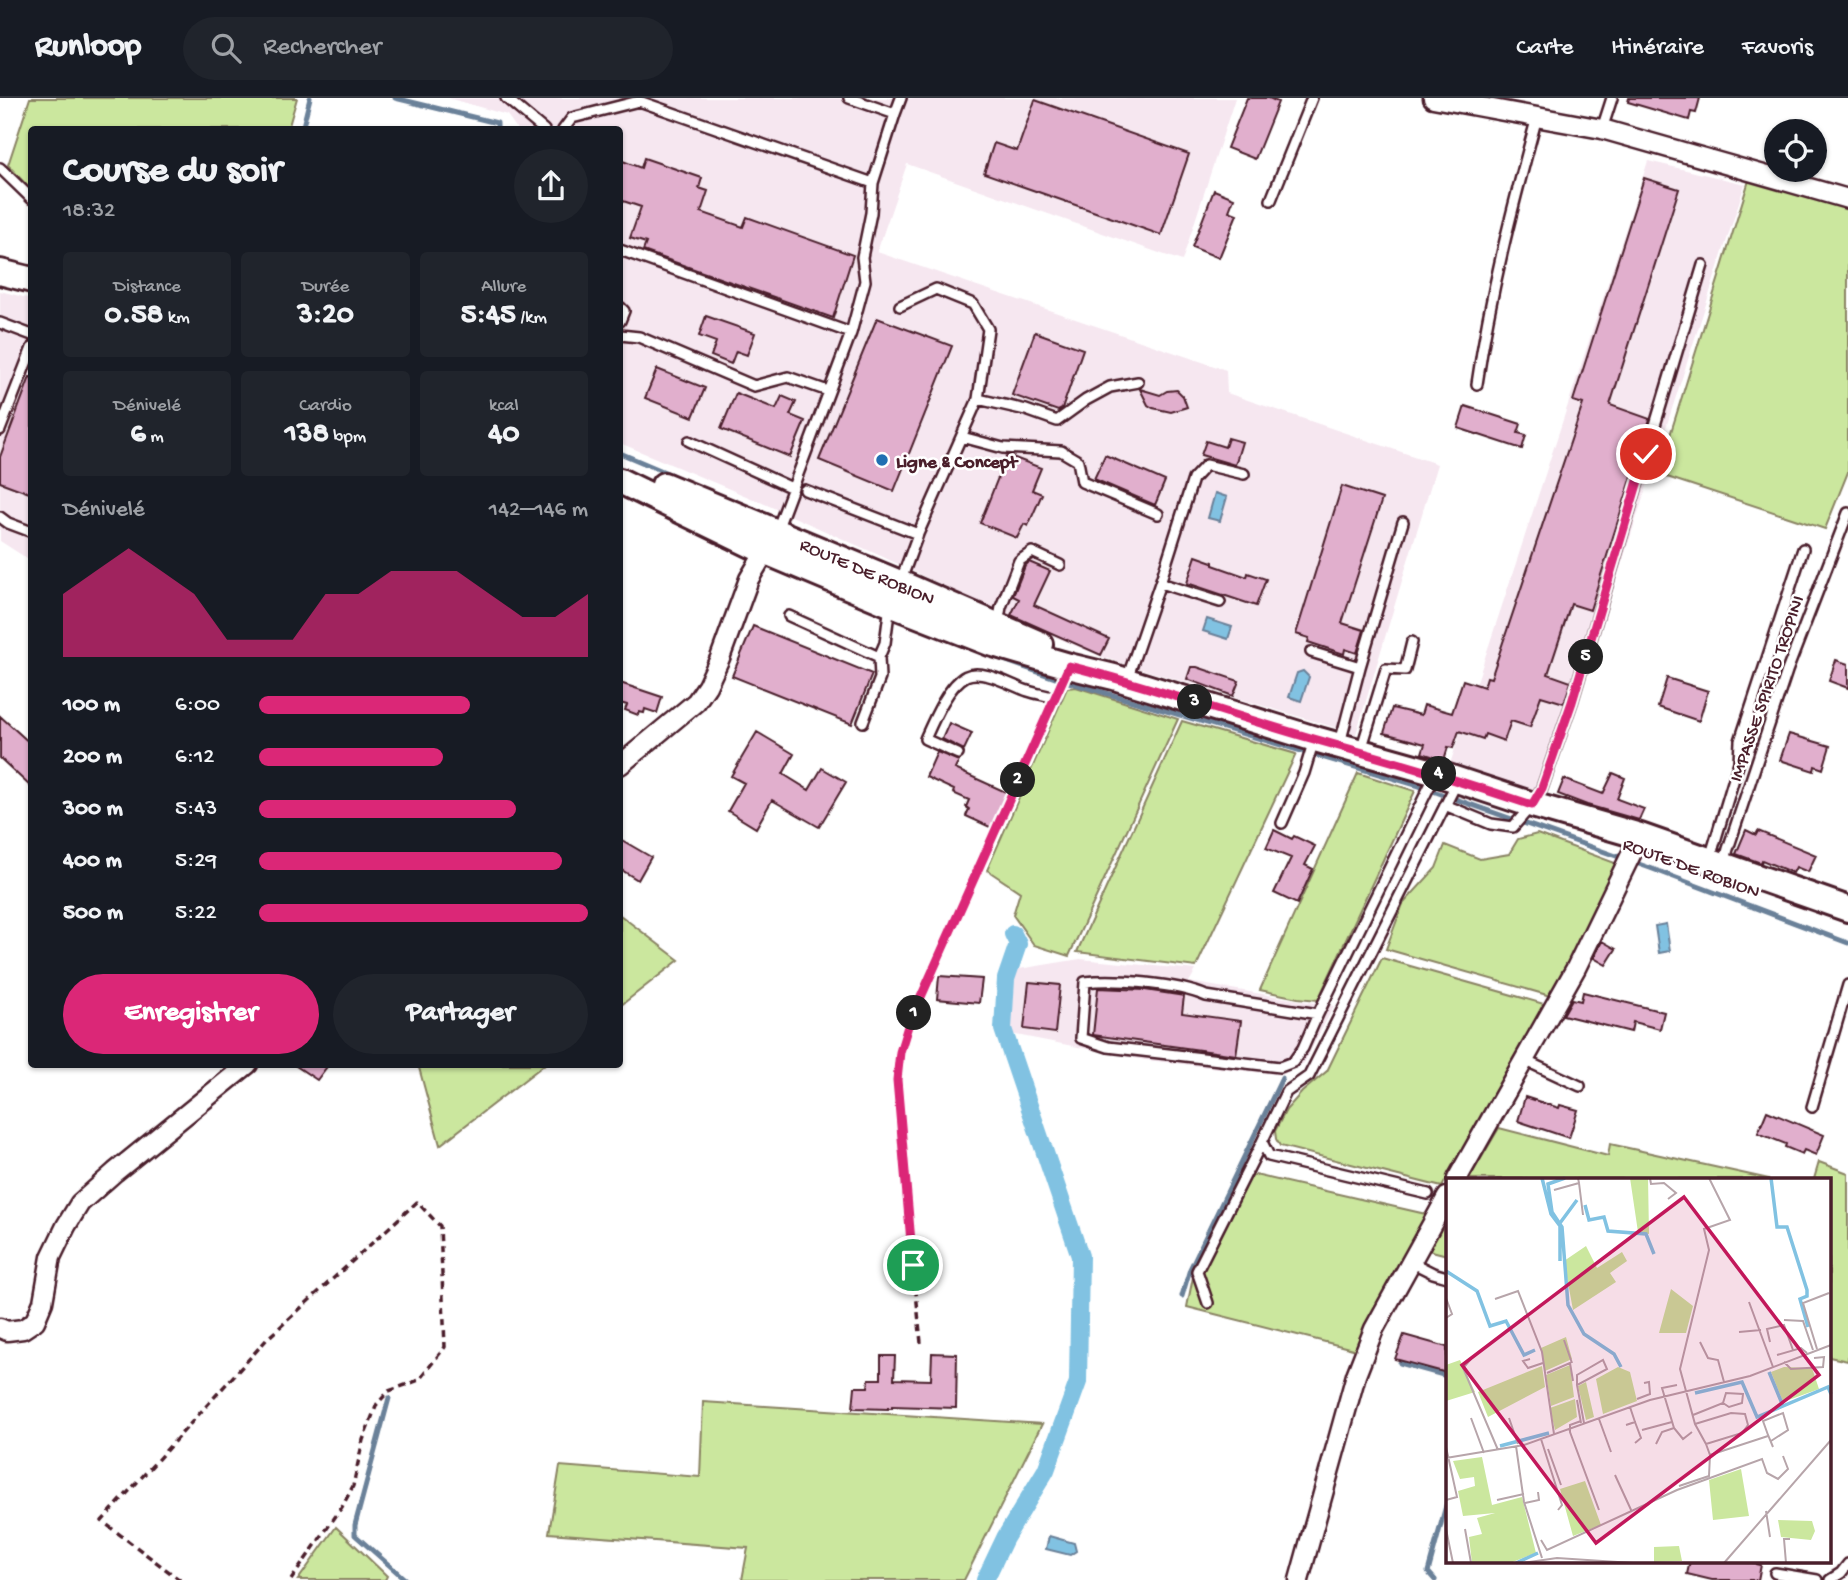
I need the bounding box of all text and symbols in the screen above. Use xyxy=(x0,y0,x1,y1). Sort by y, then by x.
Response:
search box xyxy=(183,17,673,80)
text: Runloop xyxy=(35,29,141,67)
icon: search xyxy=(207,29,245,67)
text: Rechercher xyxy=(263,33,381,64)
text: Carte xyxy=(1516,34,1573,63)
text: Itinéraire xyxy=(1611,34,1704,63)
text: Favoris xyxy=(1742,34,1813,63)
map controls xyxy=(1764,119,1827,182)
button: locate xyxy=(1764,119,1827,182)
button: share xyxy=(514,149,588,223)
text: Course du soir xyxy=(63,150,282,194)
text: 18:32 xyxy=(63,198,115,225)
text: Distance xyxy=(114,276,181,299)
text: Durée xyxy=(302,276,349,299)
text: Allure xyxy=(481,276,526,299)
text: 0.58 xyxy=(105,299,163,334)
text: 3:20 xyxy=(297,299,354,334)
text: 5:45 xyxy=(461,299,516,334)
text: km xyxy=(163,307,190,330)
text: /km xyxy=(516,307,547,330)
text: Dénivelé xyxy=(113,395,181,418)
text: Cardio xyxy=(299,395,352,418)
text: kcal xyxy=(489,395,519,418)
text: 6 xyxy=(131,418,146,453)
text: 138 xyxy=(285,418,329,453)
text: 40 xyxy=(488,418,519,453)
pin xyxy=(1616,424,1676,484)
text: m xyxy=(146,426,164,449)
text: bpm xyxy=(329,426,366,449)
icon: check xyxy=(1627,435,1665,473)
marker: Ligne & Concept xyxy=(874,452,890,468)
place label: Ligne & Concept xyxy=(896,452,1019,475)
text: Dénivelé xyxy=(63,497,145,524)
text: 142–146 m xyxy=(489,497,588,524)
street label: ROUTE DE ROBION xyxy=(796,534,938,612)
street label: IMPASSE SPIRITO TROPINI xyxy=(1726,593,1811,785)
pin: 5 xyxy=(1568,640,1604,674)
text: 5 xyxy=(1581,645,1591,668)
pin: 3 xyxy=(1178,684,1212,720)
text: 3 xyxy=(1190,690,1199,713)
text: 100 m xyxy=(63,692,120,719)
text: 6:00 xyxy=(175,692,220,719)
text: 200 m xyxy=(63,744,122,771)
text: 6:12 xyxy=(175,744,214,771)
pin: 4 xyxy=(1422,756,1456,792)
pin: 2 xyxy=(1000,762,1036,798)
text: 4 xyxy=(1434,762,1443,785)
text: 2 xyxy=(1013,768,1022,791)
text: 300 m xyxy=(63,796,123,823)
text: 5:43 xyxy=(175,796,217,823)
street label: ROUTE DE ROBION xyxy=(1619,834,1763,905)
text: 400 m xyxy=(63,848,122,875)
text: 5:29 xyxy=(175,848,217,875)
text: 500 m xyxy=(63,900,123,927)
text: 5:22 xyxy=(175,900,217,927)
button: Enregistrer xyxy=(63,974,319,1054)
button: Partager xyxy=(333,974,588,1054)
pin: 1 xyxy=(897,996,932,1030)
text: 1 xyxy=(910,1001,917,1024)
inset map xyxy=(1446,1178,1830,1562)
pin xyxy=(883,1235,943,1295)
icon: arrive xyxy=(894,1246,932,1284)

